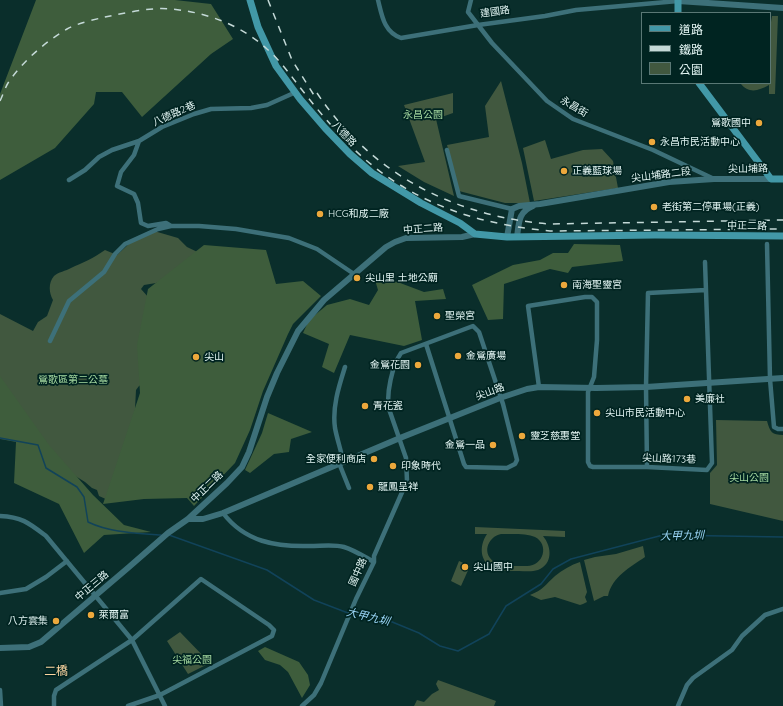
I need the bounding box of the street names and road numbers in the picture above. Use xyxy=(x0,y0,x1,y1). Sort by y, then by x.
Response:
street label: 建國路 xyxy=(479,4,511,20)
street label: 永昌街 xyxy=(558,94,590,120)
street label: 八德路2巷 xyxy=(151,99,197,129)
street label: 八德路 xyxy=(329,119,359,149)
street label: 尖山埔路 xyxy=(728,163,768,175)
street label: 尖山埔路二段 xyxy=(630,165,692,185)
street label: 中正二路 xyxy=(727,220,767,232)
street label: 中正二路 xyxy=(403,222,443,236)
street label: 尖山路 xyxy=(474,381,506,403)
street label: 尖山路173巷 xyxy=(642,452,696,466)
street label: 中正二路 xyxy=(188,469,226,505)
street label: 國中路 xyxy=(346,556,370,588)
street label: 中正三路 xyxy=(73,569,111,603)

